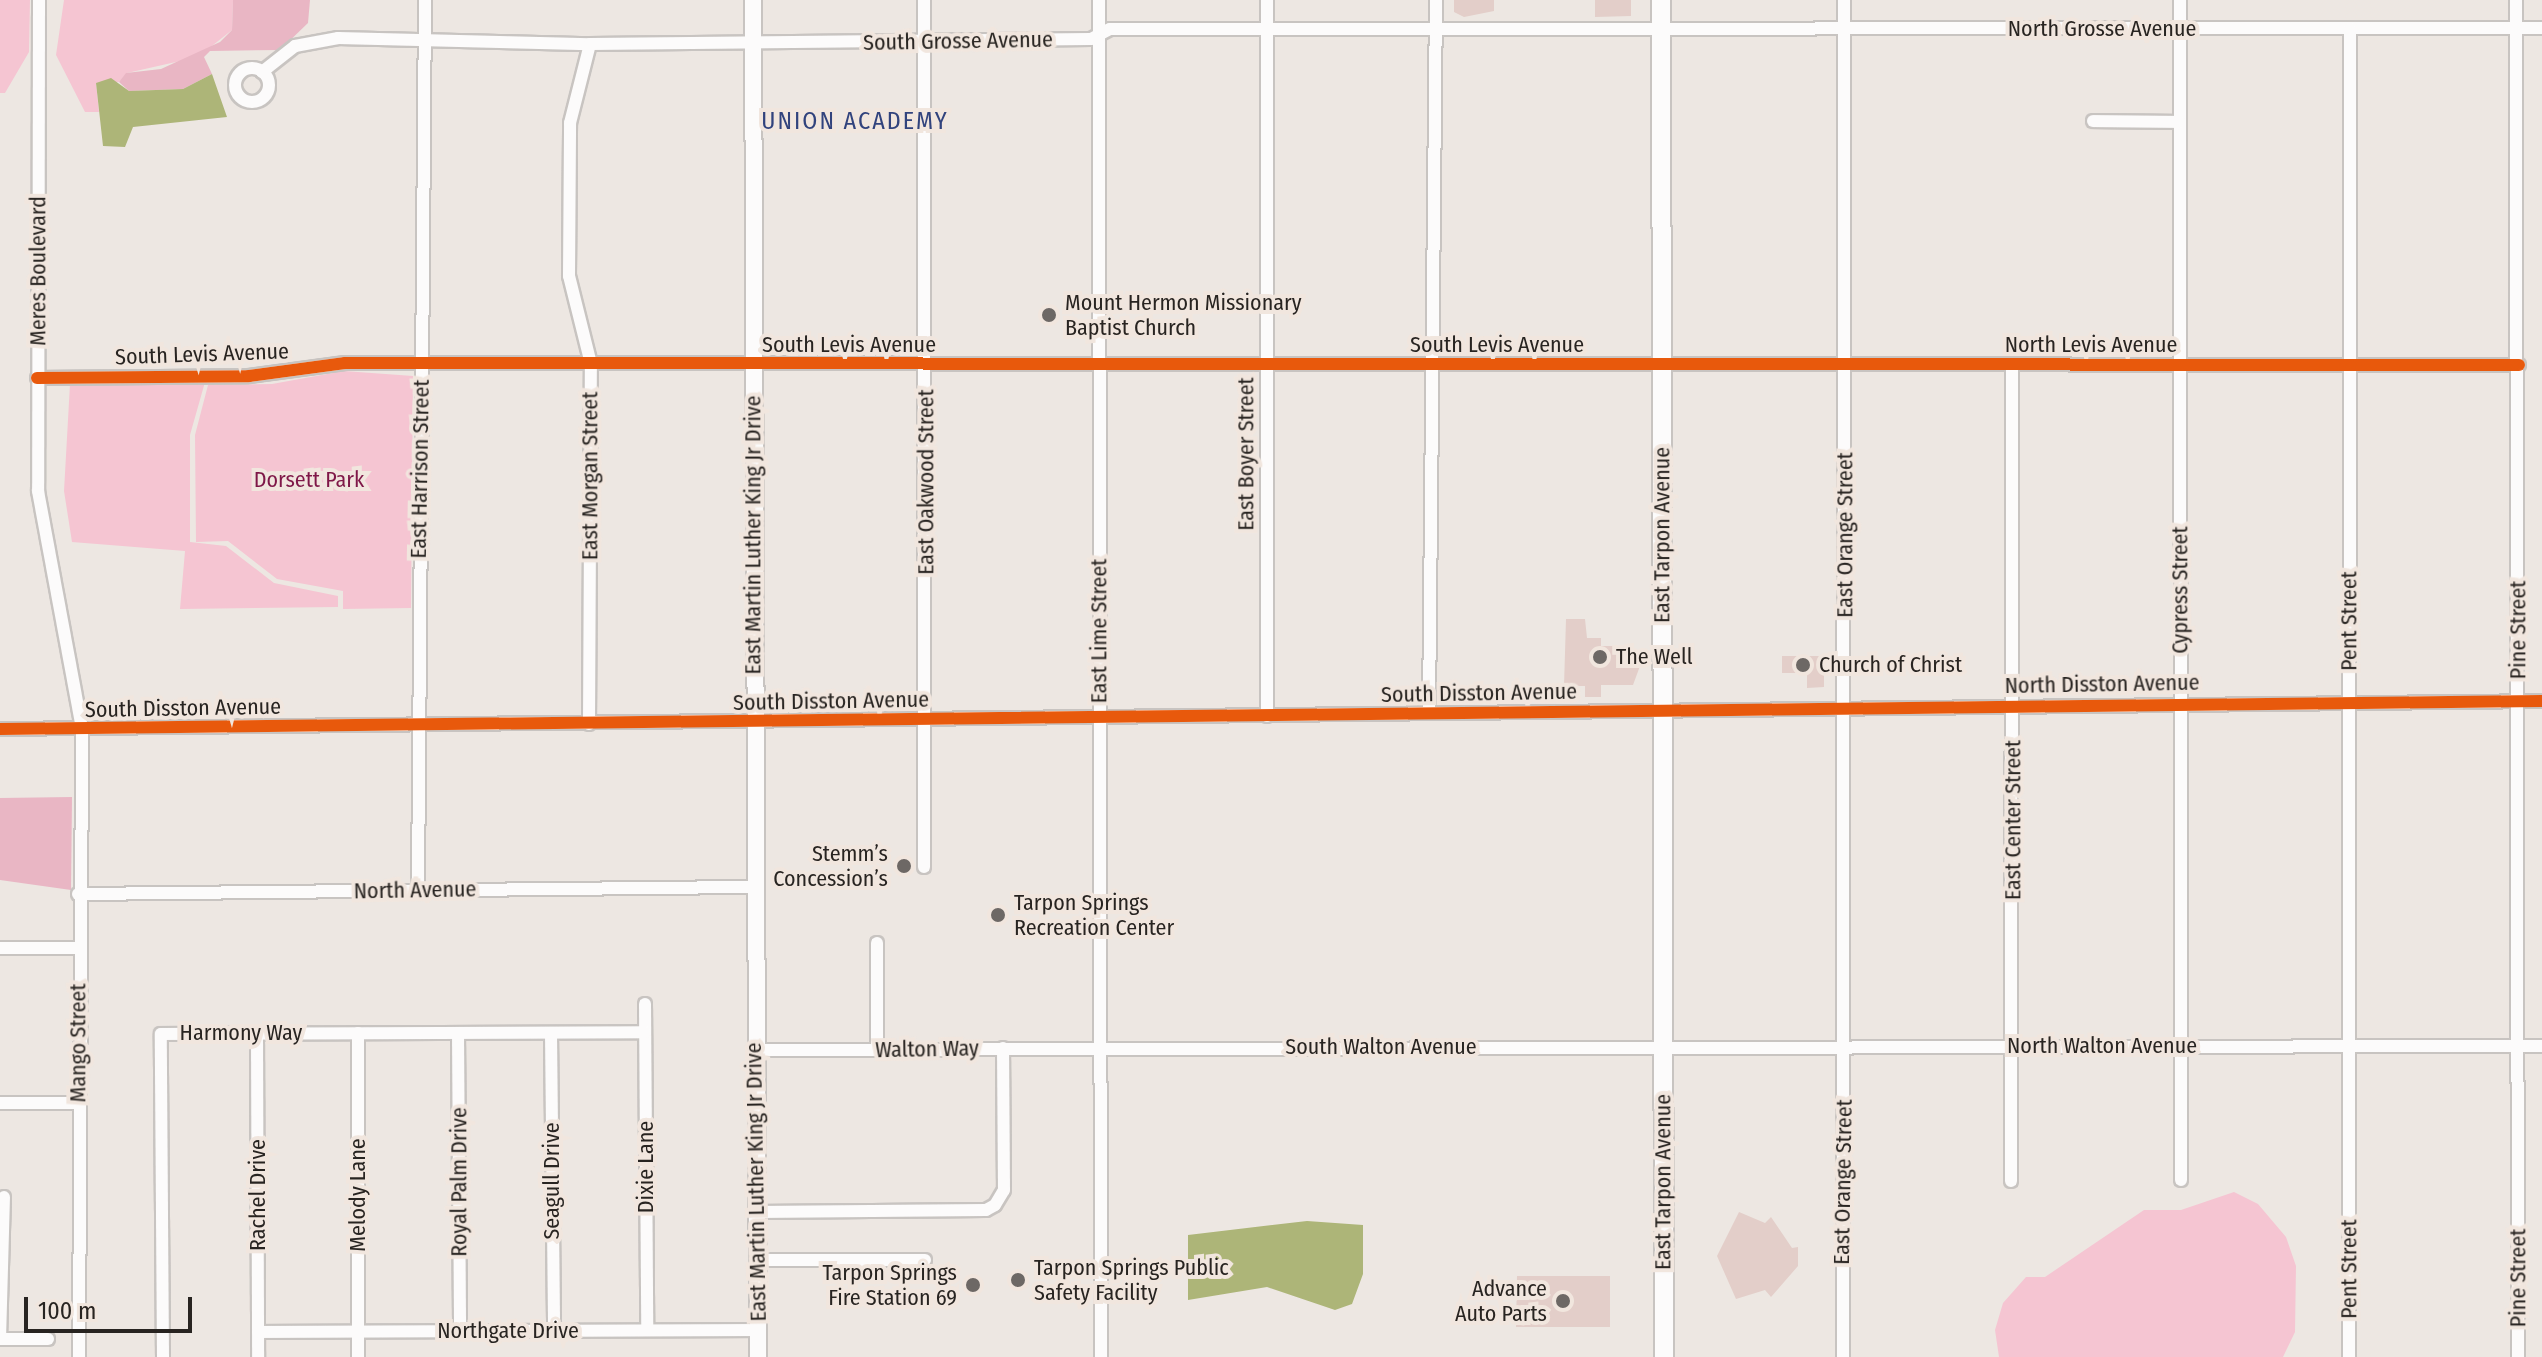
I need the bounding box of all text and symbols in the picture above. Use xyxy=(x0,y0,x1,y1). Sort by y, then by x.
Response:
street label: North Grosse Avenue xyxy=(2008,16,2196,42)
street label: South Grosse Avenue xyxy=(863,26,1053,56)
district label: UNION ACADEMY xyxy=(761,108,949,136)
street label: Meres Boulevard xyxy=(25,196,51,346)
place label: Mount Hermon Missionary Baptist Church xyxy=(1065,289,1302,340)
marker: Mount Hermon Missionary Baptist Church xyxy=(1040,306,1058,324)
street label: South Levis Avenue xyxy=(762,332,936,358)
street label: South Levis Avenue xyxy=(1410,332,1584,358)
street label: North Levis Avenue xyxy=(2005,332,2177,358)
street label: South Levis Avenue xyxy=(115,338,289,370)
street label: East Boyer Street xyxy=(1233,377,1259,531)
street label: East Harrison Street xyxy=(405,379,435,559)
street label: East Oakwood Street xyxy=(913,389,939,575)
street label: East Morgan Street xyxy=(577,392,603,560)
street label: East Martin Luther King Jr Drive xyxy=(740,395,766,675)
street label: East Tarpon Avenue xyxy=(1649,447,1675,623)
street label: East Orange Street xyxy=(1832,452,1858,618)
park label: Dorsett Park xyxy=(254,467,364,493)
street label: Cypress Street xyxy=(2167,526,2193,654)
street label: East Lime Street xyxy=(1086,559,1112,703)
street label: Pent Street xyxy=(2336,571,2362,671)
street label: Pine Street xyxy=(2505,581,2531,679)
place label: The Well xyxy=(1616,644,1693,670)
marker: The Well xyxy=(1591,648,1609,666)
place label: Church of Christ xyxy=(1819,652,1962,678)
marker: Church of Christ xyxy=(1794,656,1812,674)
street label: North Disston Avenue xyxy=(2004,669,2200,699)
street label: South Disston Avenue xyxy=(1381,678,1577,708)
street label: South Disston Avenue xyxy=(733,686,929,716)
street label: South Disston Avenue xyxy=(85,693,281,723)
street label: East Center Street xyxy=(2000,740,2026,900)
place label: Stemm’s Concession’s xyxy=(773,840,888,892)
marker: Stemm’s Concession’s xyxy=(895,857,913,875)
street label: North Avenue xyxy=(353,876,477,904)
place label: Tarpon Springs Recreation Center xyxy=(1014,889,1174,940)
marker: Tarpon Springs Recreation Center xyxy=(989,906,1007,924)
street label: Mango Street xyxy=(65,984,91,1102)
street label: Harmony Way xyxy=(180,1020,302,1046)
street label: North Walton Avenue xyxy=(2007,1033,2197,1059)
street label: South Walton Avenue xyxy=(1285,1034,1477,1060)
street label: Walton Way xyxy=(875,1035,979,1063)
street label: East Martin Luther King Jr Drive xyxy=(740,1042,772,1322)
street label: East Tarpon Avenue xyxy=(1650,1094,1676,1270)
street label: East Orange Street xyxy=(1828,1099,1858,1265)
street label: Royal Palm Drive xyxy=(446,1107,472,1257)
street label: Dixie Lane xyxy=(633,1121,659,1213)
street label: Seagull Drive xyxy=(539,1122,565,1240)
street label: Melody Lane xyxy=(345,1138,371,1252)
street label: Rachel Drive xyxy=(245,1139,271,1251)
street label: Pent Street xyxy=(2336,1219,2362,1319)
street label: Pine Street xyxy=(2505,1229,2531,1327)
place label: Tarpon Springs Public Safety Facility xyxy=(1034,1254,1229,1306)
place label: Tarpon Springs Fire Station 69 xyxy=(822,1259,957,1310)
marker: Tarpon Springs Public Safety Facility xyxy=(1009,1271,1027,1289)
place label: Advance Auto Parts xyxy=(1455,1275,1547,1326)
marker: Tarpon Springs Fire Station 69 xyxy=(964,1276,982,1294)
scale bar xyxy=(28,1281,196,1331)
marker: Advance Auto Parts xyxy=(1554,1292,1572,1310)
text: 100 m xyxy=(38,1297,96,1325)
street label: Northgate Drive xyxy=(437,1318,579,1344)

